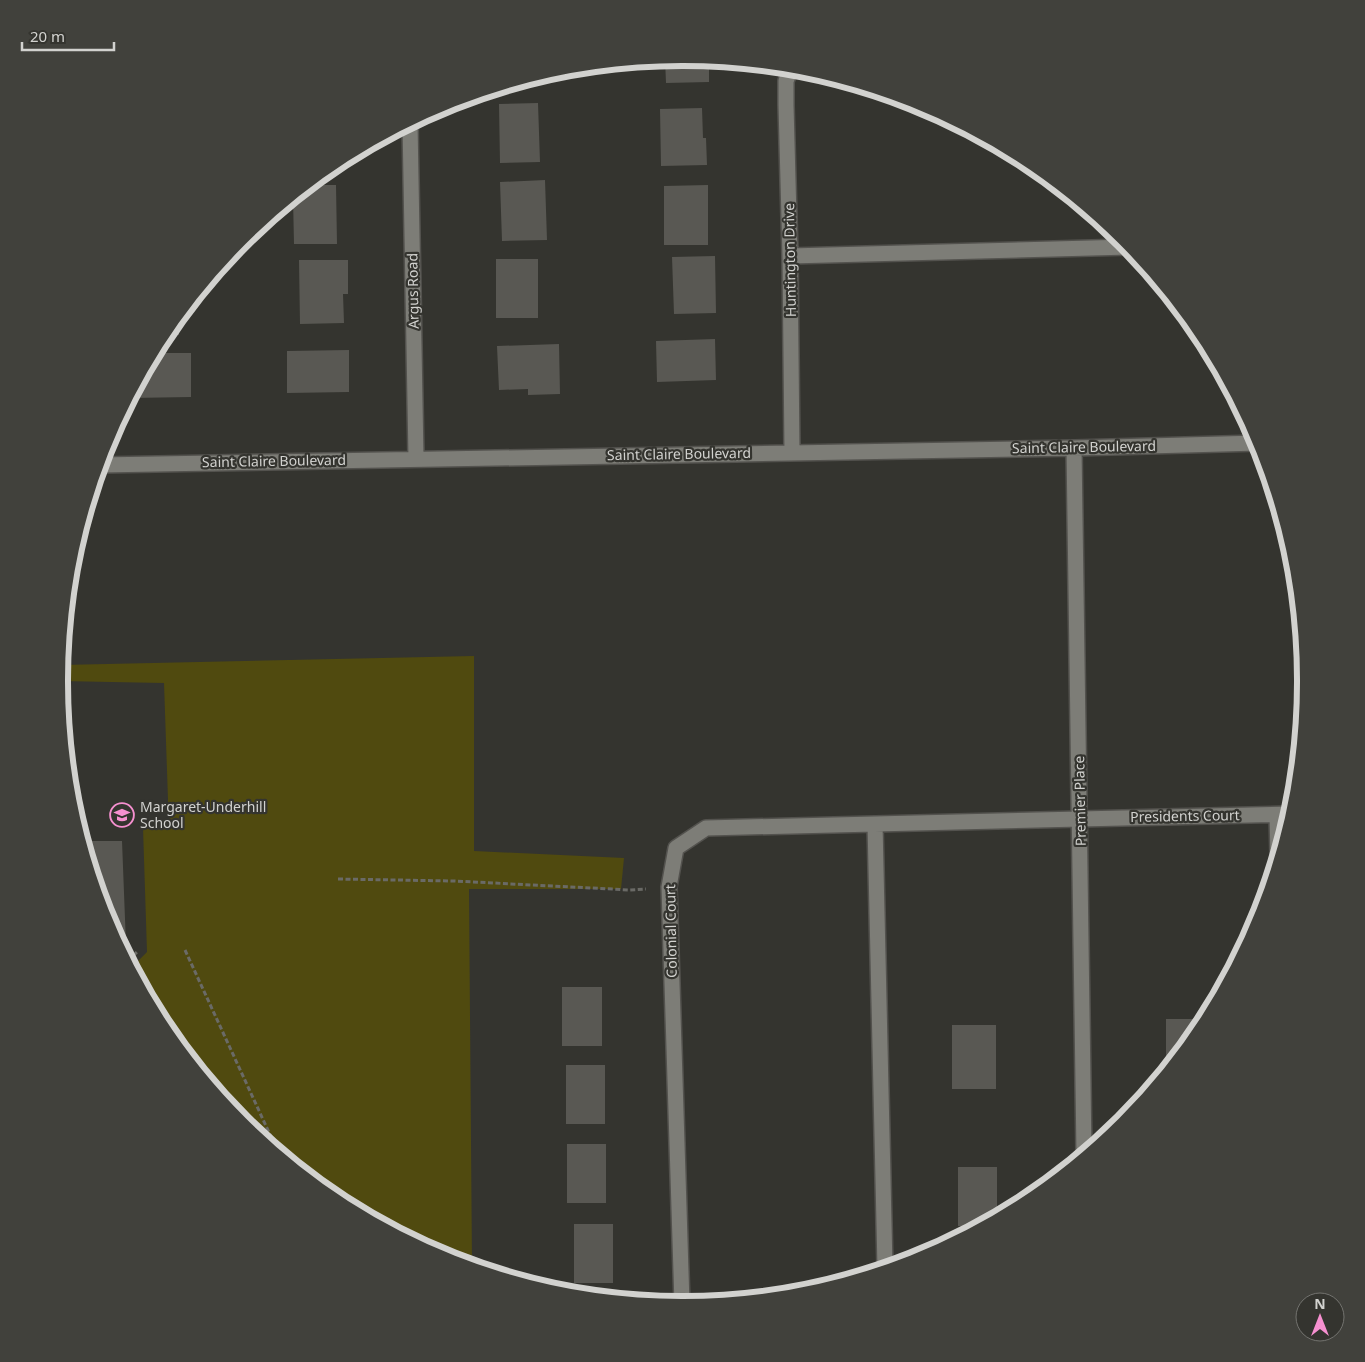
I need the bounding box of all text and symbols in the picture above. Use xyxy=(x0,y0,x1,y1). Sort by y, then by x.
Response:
scale bar xyxy=(22,20,115,52)
text: 20 m xyxy=(30,26,65,46)
street label: Huntington Drive xyxy=(779,203,800,317)
street label: Argus Road xyxy=(402,253,423,329)
street label: Saint Claire Boulevard xyxy=(1012,436,1156,457)
street label: Saint Claire Boulevard xyxy=(607,443,751,464)
street label: Saint Claire Boulevard xyxy=(202,450,346,471)
street label: Premier Place xyxy=(1069,756,1090,846)
place label: Margaret-Underhill School xyxy=(140,797,266,832)
school or university icon: Margaret-Underhill School xyxy=(109,802,135,828)
street label: Presidents Court xyxy=(1130,805,1240,826)
street label: Colonial Court xyxy=(660,884,681,978)
north arrow xyxy=(1295,1292,1345,1342)
text: N xyxy=(1314,1294,1326,1313)

